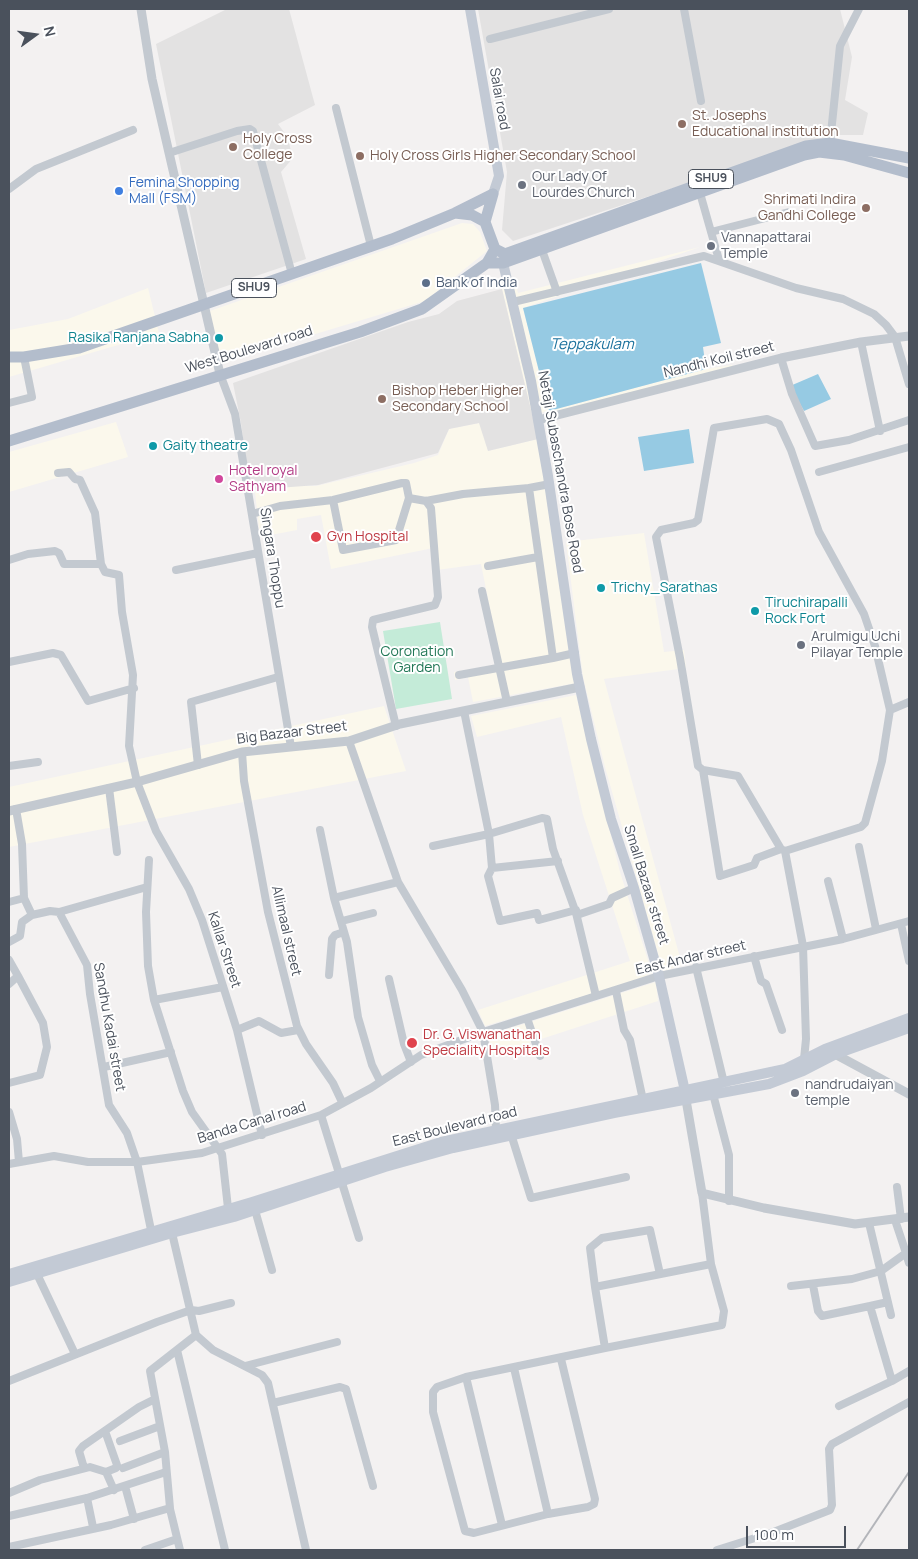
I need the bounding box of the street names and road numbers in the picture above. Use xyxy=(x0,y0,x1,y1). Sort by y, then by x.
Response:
street label: Salai road xyxy=(485,67,513,131)
road number: SHU9 xyxy=(688,170,734,188)
road number: SHU9 xyxy=(232,278,276,298)
street label: West Boulevard road xyxy=(183,323,315,377)
street label: Nandhi Koil street xyxy=(662,338,776,382)
street label: Netaji Subaschandra Bose Road xyxy=(534,370,586,574)
street label: Singara Thoppu xyxy=(256,507,288,609)
street label: Big Bazaar Street xyxy=(236,718,348,748)
street label: Small Bazaar street xyxy=(620,823,672,947)
street label: Allimaal street xyxy=(267,884,305,978)
street label: Kallar Street xyxy=(204,910,244,990)
street label: East Andar street xyxy=(634,937,748,979)
street label: Sandhu Kadai street xyxy=(89,961,129,1093)
street label: Banda Canal road xyxy=(196,1098,308,1148)
street label: East Boulevard road xyxy=(391,1103,519,1151)

